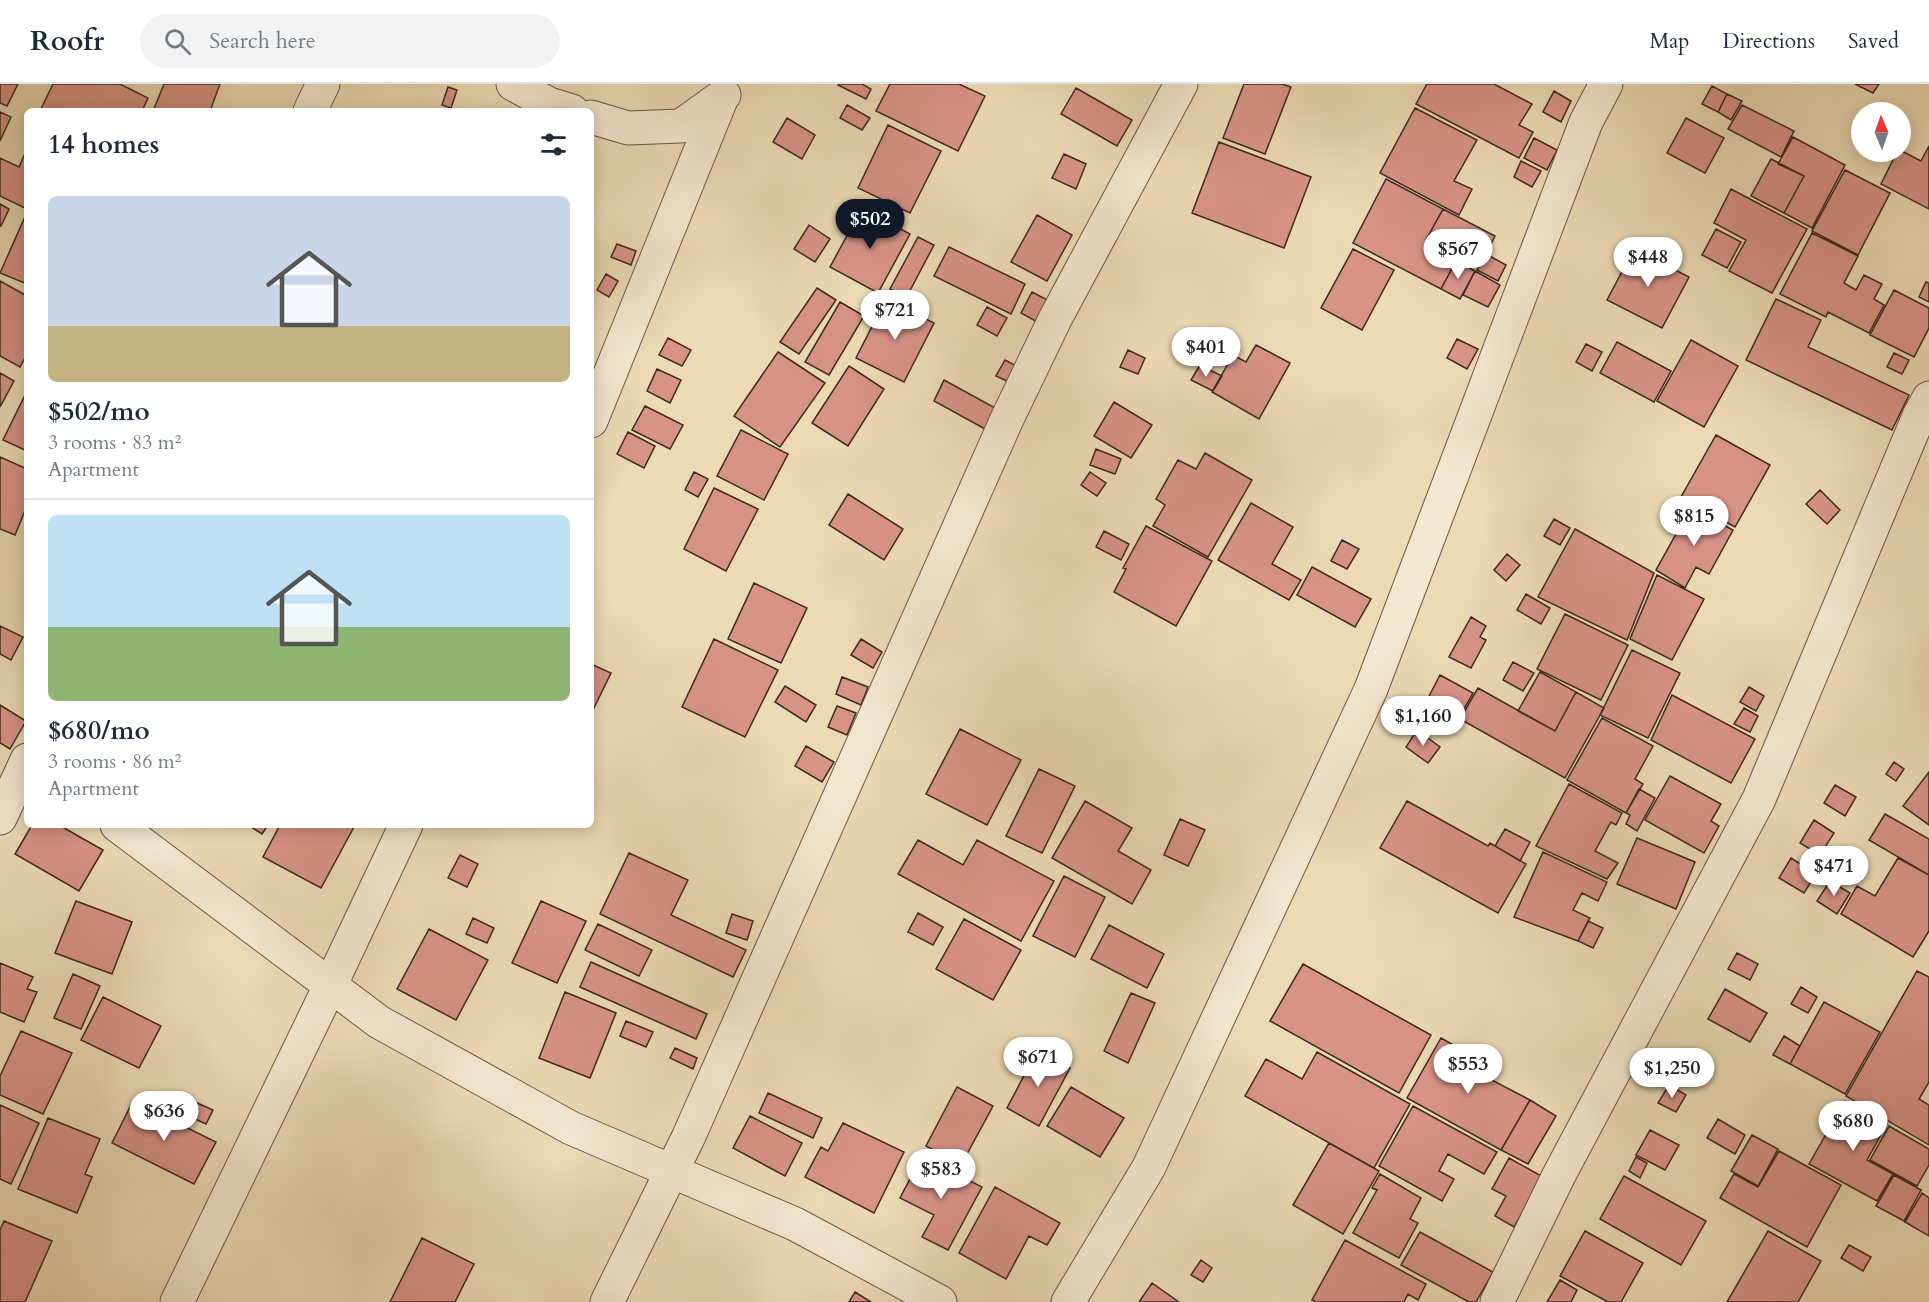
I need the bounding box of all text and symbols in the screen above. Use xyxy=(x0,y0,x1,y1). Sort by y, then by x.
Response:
search box xyxy=(140,14,560,68)
text: Roofr xyxy=(30,22,104,60)
icon: search xyxy=(161,25,194,58)
text: Search here xyxy=(209,26,316,56)
text: Map xyxy=(1649,27,1689,56)
text: Directions xyxy=(1722,27,1815,56)
text: Saved xyxy=(1848,27,1899,56)
north arrow xyxy=(1851,102,1911,162)
map controls xyxy=(1851,102,1911,162)
text: 14 homes xyxy=(48,127,159,162)
icon: filters xyxy=(537,128,570,161)
pin: $502 xyxy=(834,199,906,250)
text: $502 xyxy=(850,205,890,232)
pin: $567 xyxy=(1422,229,1494,280)
icon: home xyxy=(255,235,363,343)
text: $567 xyxy=(1438,235,1478,262)
pin: $448 xyxy=(1612,237,1684,288)
text: $448 xyxy=(1628,243,1668,270)
pin: $721 xyxy=(859,290,931,341)
text: $721 xyxy=(875,296,915,323)
pin: $401 xyxy=(1170,327,1242,378)
text: $401 xyxy=(1186,333,1226,360)
text: $502/mo xyxy=(48,394,150,429)
text: 3 rooms · 83 m² xyxy=(48,429,181,456)
text: Apartment xyxy=(48,456,139,483)
pin: $815 xyxy=(1658,496,1730,547)
text: $815 xyxy=(1674,502,1714,529)
icon: home xyxy=(255,554,363,662)
pin: $1,160 xyxy=(1374,696,1472,747)
text: $1,160 xyxy=(1394,702,1452,729)
text: $680/mo xyxy=(48,713,150,748)
text: 3 rooms · 86 m² xyxy=(48,748,181,775)
text: Apartment xyxy=(48,775,139,802)
pin: $471 xyxy=(1798,846,1870,897)
text: $471 xyxy=(1814,852,1854,879)
pin: $671 xyxy=(1002,1037,1074,1088)
text: $671 xyxy=(1018,1043,1058,1070)
pin: $553 xyxy=(1432,1044,1504,1095)
pin: $1,250 xyxy=(1623,1048,1721,1099)
text: $553 xyxy=(1448,1050,1488,1077)
text: $1,250 xyxy=(1643,1054,1701,1081)
pin: $636 xyxy=(128,1091,200,1142)
text: $636 xyxy=(144,1097,184,1124)
pin: $680 xyxy=(1817,1101,1889,1152)
text: $680 xyxy=(1833,1107,1873,1134)
pin: $583 xyxy=(905,1149,977,1200)
text: $583 xyxy=(921,1155,961,1182)

